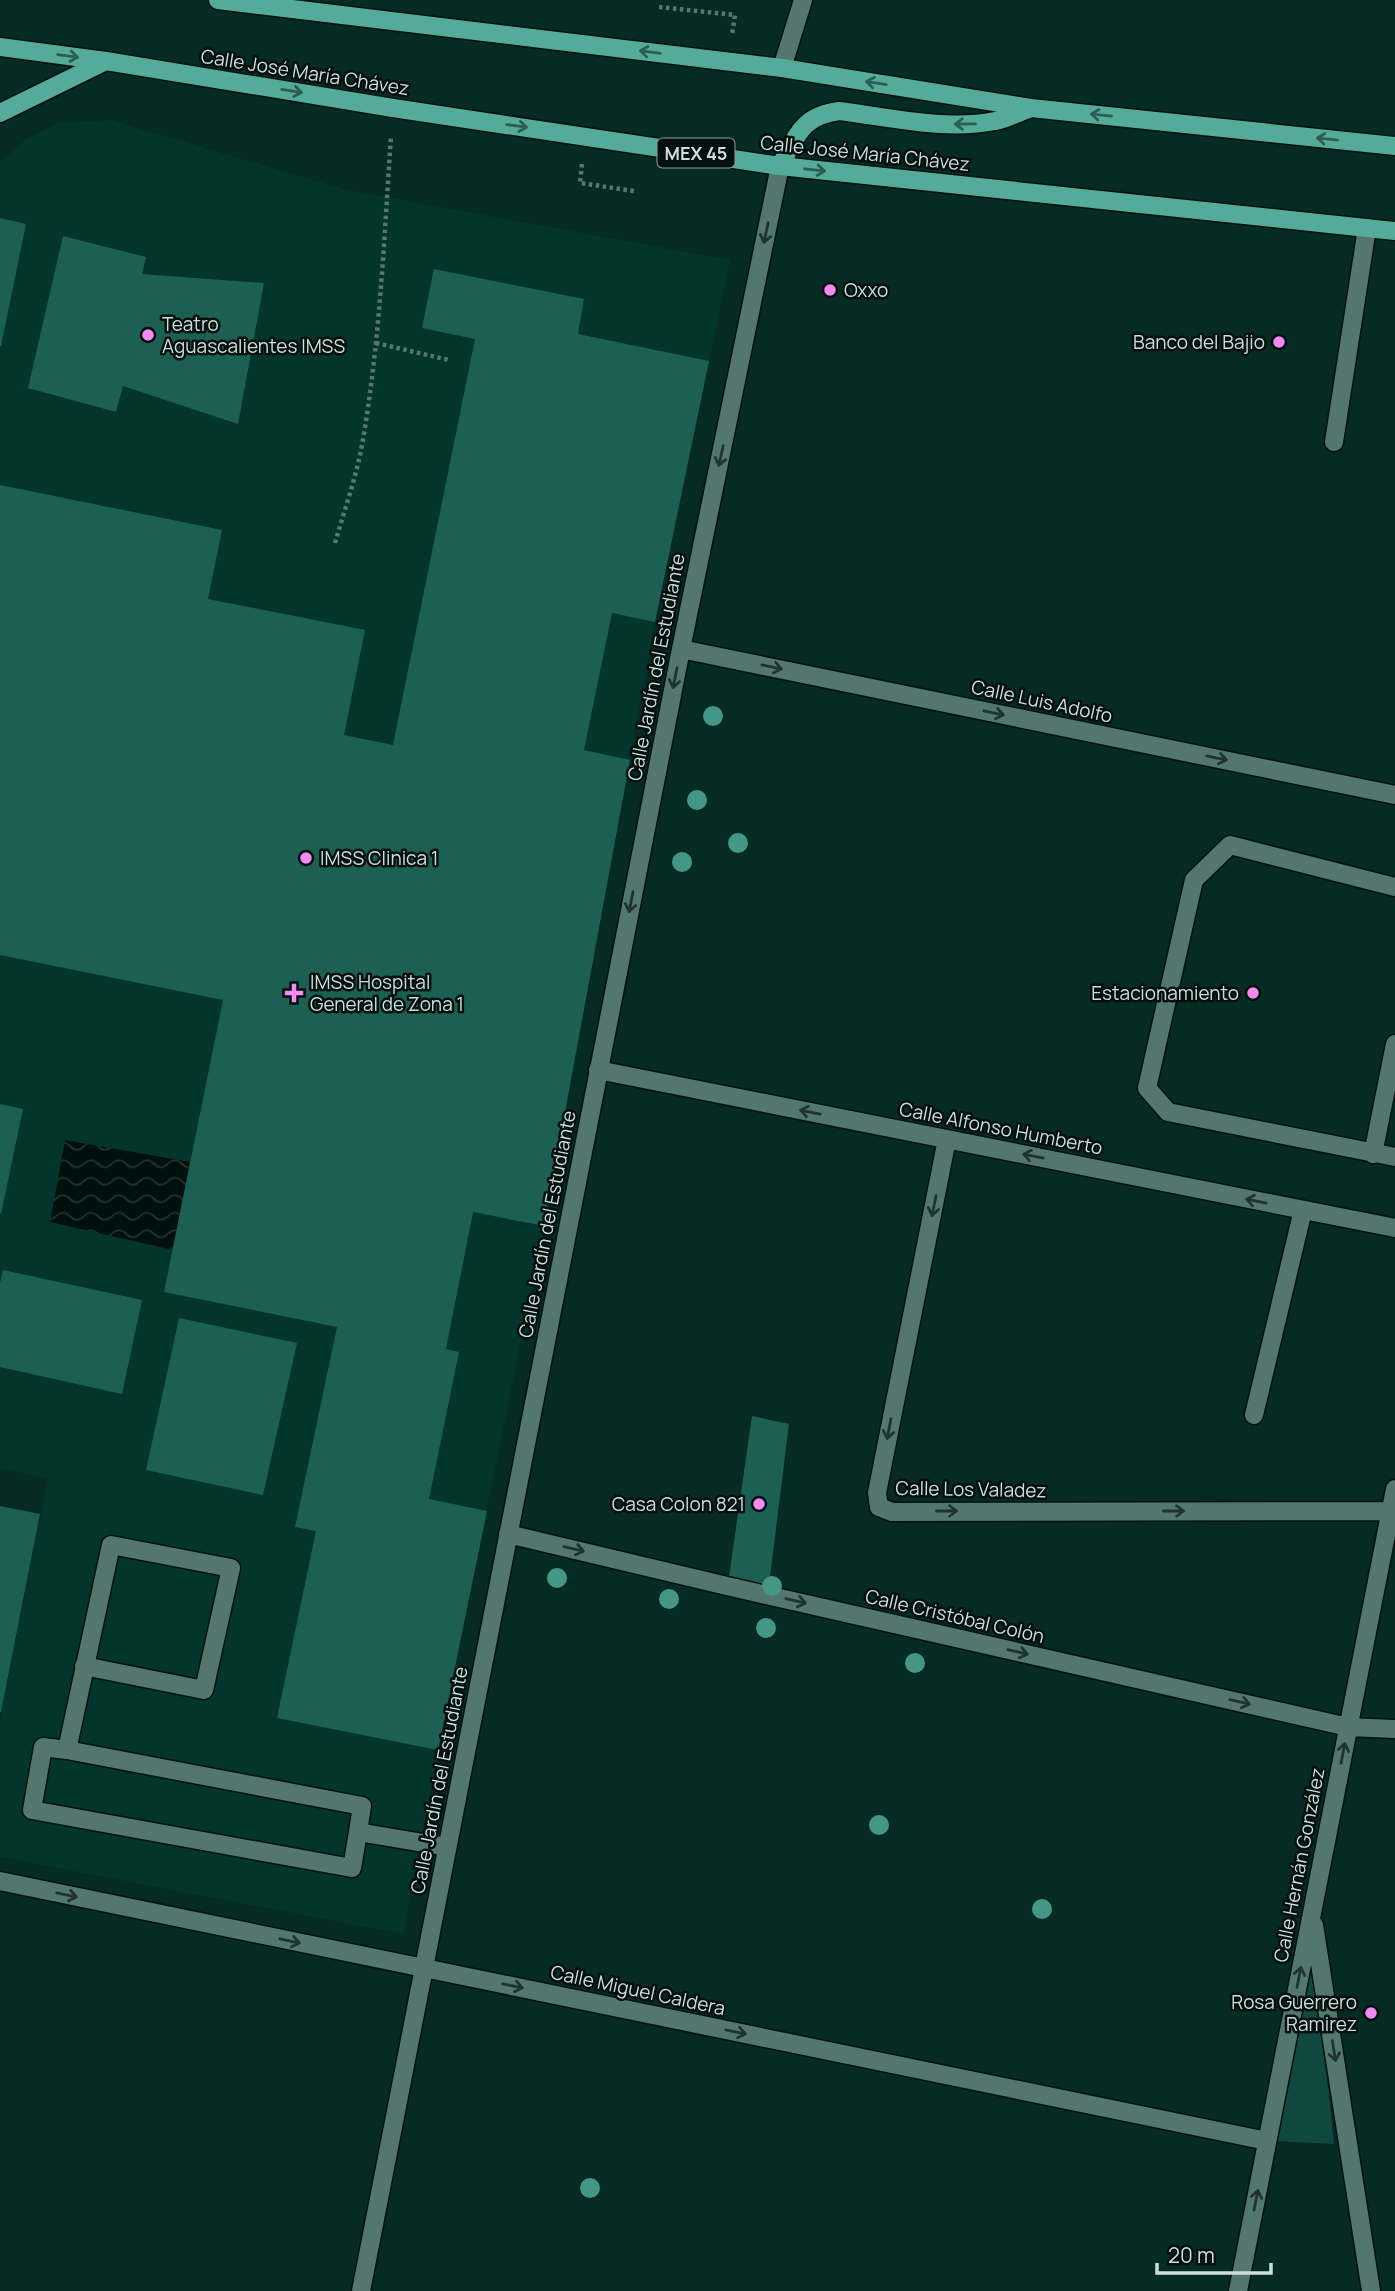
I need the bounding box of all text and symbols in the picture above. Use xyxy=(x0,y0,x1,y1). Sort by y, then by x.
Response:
street label: Calle José María Chávez xyxy=(199,43,411,101)
one-way arrow xyxy=(639,46,662,59)
one-way arrow xyxy=(56,50,79,63)
one-way arrow xyxy=(865,76,888,89)
one-way arrow xyxy=(281,85,303,98)
one-way arrow xyxy=(1090,108,1113,121)
one-way arrow xyxy=(954,117,977,130)
one-way arrow xyxy=(505,120,528,133)
street label: Calle José María Chávez xyxy=(759,129,971,177)
one-way arrow xyxy=(1316,132,1339,145)
road number: MEX 45 xyxy=(658,138,734,168)
one-way arrow xyxy=(803,163,826,176)
one-way arrow xyxy=(759,221,773,244)
place label: Oxxo xyxy=(844,277,888,303)
marker: Oxxo xyxy=(822,282,838,298)
place label: Teatro Aguascalientes IMSS xyxy=(162,311,346,359)
marker: Teatro Aguascalientes IMSS xyxy=(140,327,156,343)
place label: Banco del Bajio xyxy=(1133,329,1265,355)
marker: Banco del Bajio xyxy=(1271,334,1287,350)
one-way arrow xyxy=(713,444,727,467)
street label: Calle Jardín del Estudiante xyxy=(621,551,691,783)
one-way arrow xyxy=(760,661,783,675)
one-way arrow xyxy=(668,666,681,689)
street label: Calle Luis Adolfo xyxy=(969,673,1115,729)
one-way arrow xyxy=(982,706,1005,720)
one-way arrow xyxy=(1205,752,1228,766)
place label: IMSS Clinica 1 xyxy=(320,845,438,871)
marker: IMSS Clinica 1 xyxy=(298,850,314,866)
one-way arrow xyxy=(624,890,638,913)
place label: IMSS Hospital General de Zona 1 xyxy=(310,969,464,1017)
place label: Estacionamiento xyxy=(1091,980,1239,1006)
marker: IMSS Hospital General de Zona 1 xyxy=(284,983,304,1003)
marker: Estacionamiento xyxy=(1245,985,1261,1001)
street label: Calle Alfonso Humberto xyxy=(897,1096,1105,1160)
one-way arrow xyxy=(799,1104,822,1118)
street label: Calle Jardín del Estudiante xyxy=(512,1108,582,1340)
one-way arrow xyxy=(1022,1148,1045,1162)
one-way arrow xyxy=(1245,1193,1268,1207)
one-way arrow xyxy=(926,1194,940,1217)
one-way arrow xyxy=(882,1417,896,1440)
street label: Calle Los Valadez xyxy=(895,1475,1047,1503)
place label: Casa Colon 821 xyxy=(612,1491,745,1517)
marker: Casa Colon 821 xyxy=(751,1496,767,1512)
one-way arrow xyxy=(935,1504,958,1518)
one-way arrow xyxy=(1162,1504,1185,1518)
one-way arrow xyxy=(563,1544,585,1557)
street label: Calle Cristóbal Colón xyxy=(863,1583,1047,1649)
one-way arrow xyxy=(784,1595,807,1608)
one-way arrow xyxy=(1006,1645,1029,1659)
street label: Calle Jardín del Estudiante xyxy=(404,1664,474,1896)
one-way arrow xyxy=(1228,1696,1251,1709)
one-way arrow xyxy=(1336,1742,1350,1765)
street label: Calle Hernán González xyxy=(1267,1766,1331,1964)
one-way arrow xyxy=(55,1889,78,1903)
one-way arrow xyxy=(278,1934,301,1948)
street label: Calle Miguel Caldera xyxy=(548,1959,728,2021)
one-way arrow xyxy=(1293,1966,1307,1989)
one-way arrow xyxy=(501,1980,524,1994)
place label: Rosa Guerrero Ramirez xyxy=(1231,1989,1357,2037)
marker: Rosa Guerrero Ramirez xyxy=(1363,2005,1379,2021)
one-way arrow xyxy=(724,2025,747,2039)
one-way arrow xyxy=(1328,2039,1341,2062)
one-way arrow xyxy=(1249,2189,1263,2212)
scale bar xyxy=(1157,2232,1271,2276)
text: 20 m xyxy=(1168,2241,1215,2269)

